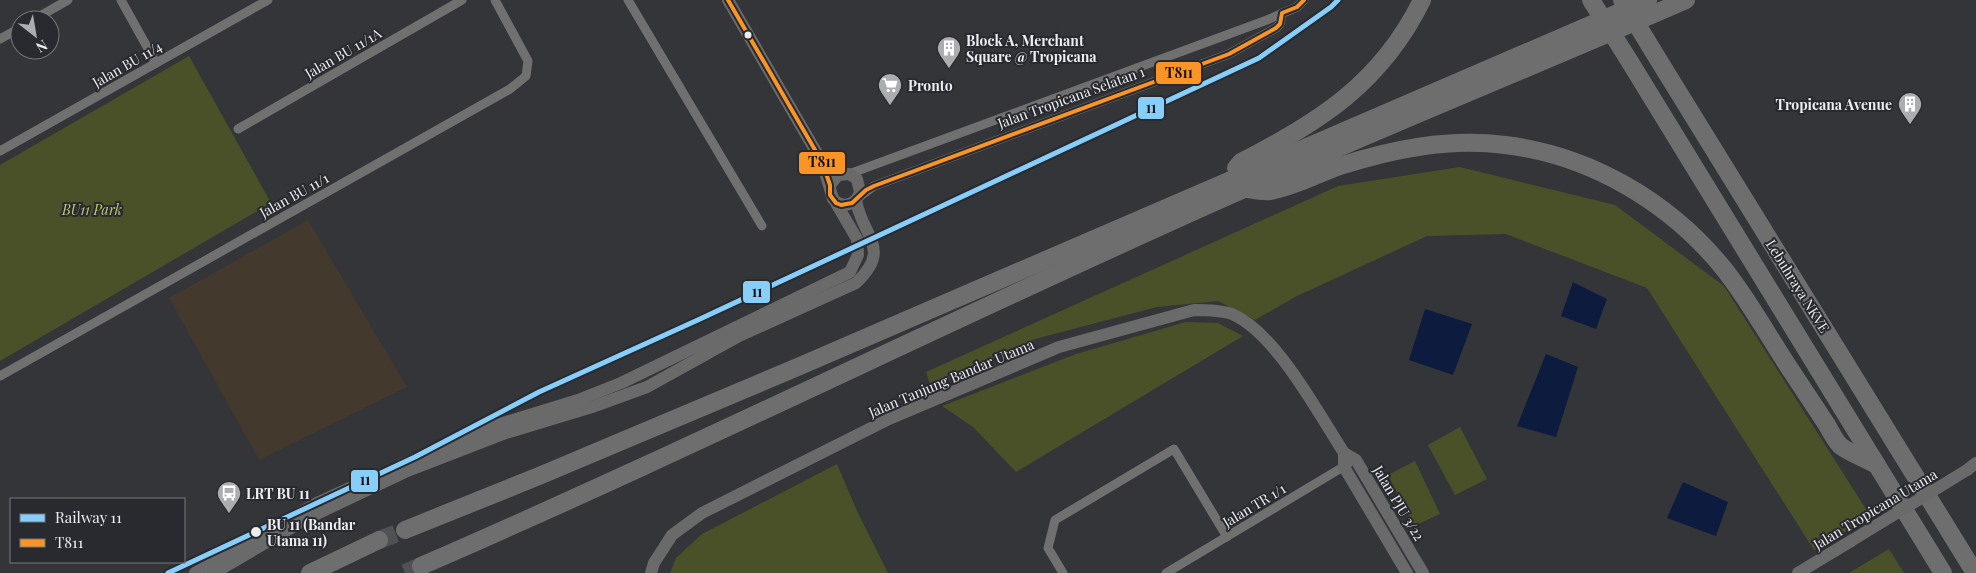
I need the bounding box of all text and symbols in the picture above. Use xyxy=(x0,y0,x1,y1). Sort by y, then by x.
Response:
north arrow xyxy=(10,10,60,60)
street label: Jalan BU 11/1A xyxy=(300,23,385,83)
unlabelled marker xyxy=(743,30,753,40)
place label: Block A, Merchant Square @ Tropicana xyxy=(966,31,1097,66)
building icon: Block A, Merchant Square @ Tropicana xyxy=(936,35,962,69)
text: N xyxy=(33,36,51,57)
street label: Jalan BU 11/4 xyxy=(88,36,165,92)
line badge: T811 xyxy=(1155,61,1202,85)
street label: Jalan Tropicana Selatan 1 xyxy=(994,62,1147,133)
text: T811 xyxy=(1165,63,1193,82)
supermarket icon: Pronto xyxy=(877,72,903,106)
place label: Pronto xyxy=(908,76,953,95)
building icon: Tropicana Avenue xyxy=(1897,91,1923,125)
place label: Tropicana Avenue xyxy=(1776,95,1892,114)
line badge: 11 xyxy=(1137,96,1165,120)
text: 11 xyxy=(1146,98,1156,117)
line badge: T811 xyxy=(798,151,846,175)
text: T811 xyxy=(808,152,836,171)
street label: Jalan BU 11/1 xyxy=(255,168,332,222)
park label: BU11 Park xyxy=(61,200,122,219)
street label: Lebuhraya NKVE xyxy=(1762,236,1834,336)
line badge: 11 xyxy=(742,280,771,304)
text: 11 xyxy=(752,282,762,301)
street label: Jalan Tanjung Bandar Utama xyxy=(864,334,1037,422)
street label: Jalan PJU 3/22 xyxy=(1369,461,1429,544)
street label: Jalan Tropicana Utama xyxy=(1809,464,1941,554)
line badge: 11 xyxy=(350,469,379,493)
text: 11 xyxy=(360,470,370,489)
street label: Jalan TR 1/1 xyxy=(1218,479,1289,532)
bus stop icon: LRT BU 11 xyxy=(216,480,242,514)
place label: LRT BU 11 xyxy=(246,484,310,503)
legend xyxy=(10,498,185,563)
text: Railway 11 xyxy=(55,507,122,527)
place label: BU 11 (Bandar Utama 11) xyxy=(267,515,356,550)
marker: BU 11 (Bandar Utama 11) xyxy=(249,525,263,539)
text: T811 xyxy=(55,532,84,552)

